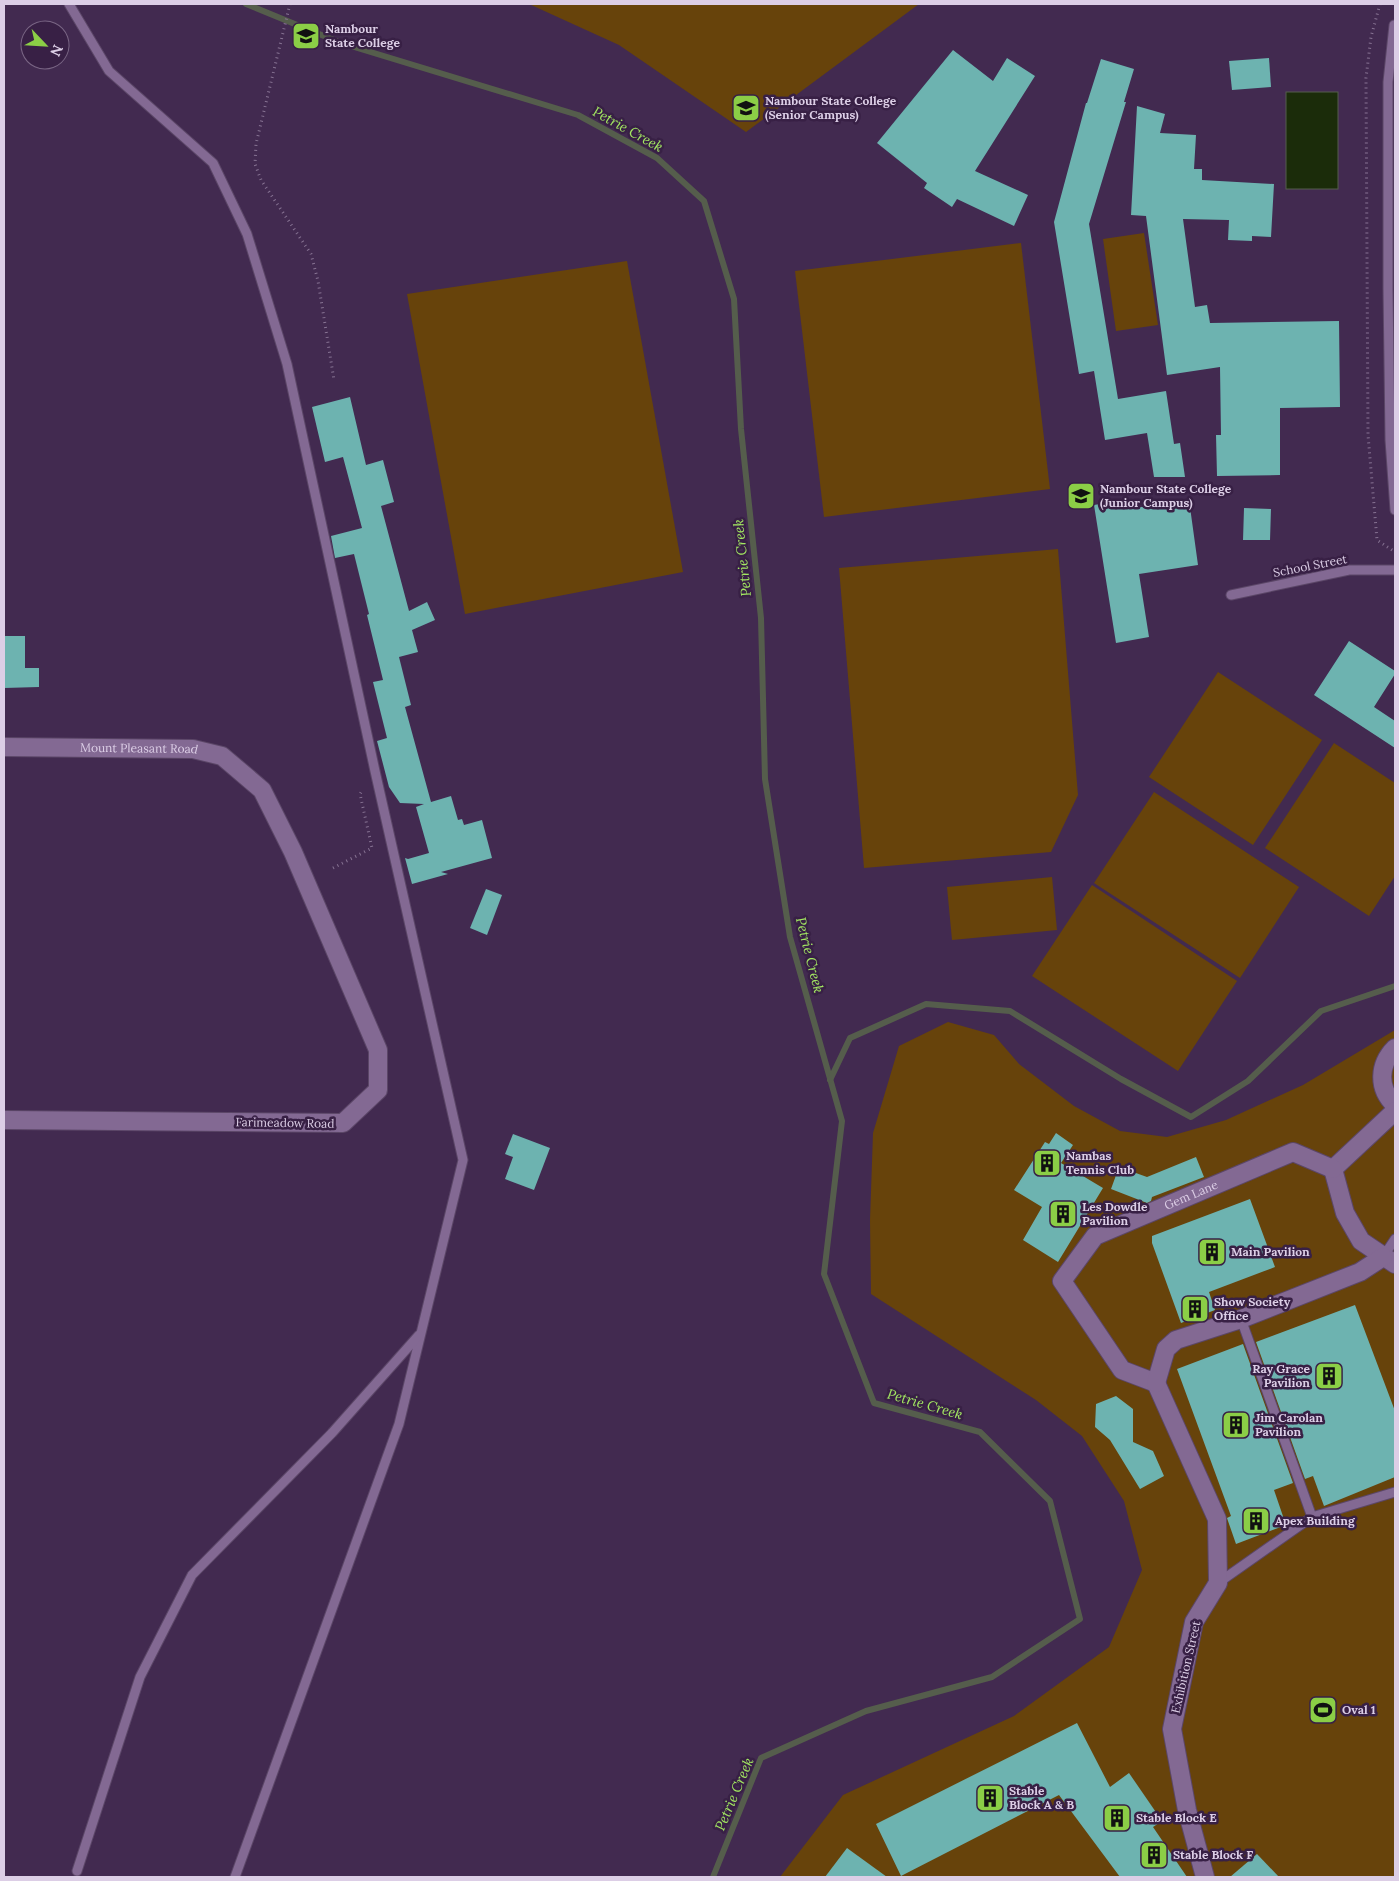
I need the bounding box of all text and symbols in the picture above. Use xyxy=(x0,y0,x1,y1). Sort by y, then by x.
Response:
north arrow xyxy=(20,20,70,70)
school or university icon: Nambour State College xyxy=(291,21,321,51)
place label: Nambour State College xyxy=(325,21,400,50)
text: N xyxy=(46,42,67,59)
school or university icon: Nambour State College (Senior Campus) xyxy=(731,93,761,123)
place label: Nambour State College (Senior Campus) xyxy=(765,93,897,123)
water label: Petrie Creek xyxy=(590,102,666,156)
school or university icon: Nambour State College (Junior Campus) xyxy=(1066,481,1096,511)
place label: Nambour State College (Junior Campus) xyxy=(1100,481,1232,511)
water label: Petrie Creek xyxy=(729,518,755,598)
street label: School Street xyxy=(1272,551,1348,580)
street label: Mount Pleasant Road xyxy=(80,740,200,757)
water label: Petrie Creek xyxy=(792,915,828,995)
street label: Farimeadow Road xyxy=(235,1114,335,1131)
building icon: Nambas Tennis Club xyxy=(1032,1148,1062,1178)
place label: Nambas Tennis Club xyxy=(1066,1148,1134,1177)
street label: Gem Lane xyxy=(1162,1177,1220,1213)
building icon: Les Dowdle Pavilion xyxy=(1048,1199,1078,1229)
place label: Les Dowdle Pavilion xyxy=(1082,1199,1148,1228)
building icon: Main Pavilion xyxy=(1197,1237,1227,1267)
place label: Main Pavilion xyxy=(1231,1244,1310,1259)
building icon: Show Society Office xyxy=(1180,1294,1210,1324)
place label: Show Society Office xyxy=(1214,1294,1291,1323)
place label: Ray Grace Pavilion xyxy=(1252,1361,1311,1390)
building icon: Ray Grace Pavilion xyxy=(1314,1361,1344,1391)
water label: Petrie Creek xyxy=(885,1385,965,1423)
building icon: Jim Carolan Pavilion xyxy=(1221,1410,1251,1440)
place label: Jim Carolan Pavilion xyxy=(1255,1410,1323,1439)
building icon: Apex Building xyxy=(1241,1506,1271,1536)
place label: Apex Building xyxy=(1275,1513,1356,1528)
street label: Exhibition Street xyxy=(1168,1619,1204,1715)
sports icon: Oval 1 xyxy=(1308,1695,1338,1725)
place label: Oval 1 xyxy=(1342,1702,1376,1717)
water label: Petrie Creek xyxy=(711,1755,757,1833)
building icon: Stable Block A & B xyxy=(975,1783,1005,1813)
place label: Stable Block A & B xyxy=(1009,1783,1074,1812)
building icon: Stable Block E xyxy=(1102,1803,1132,1833)
place label: Stable Block E xyxy=(1136,1810,1217,1825)
building icon: Stable Block F xyxy=(1139,1840,1169,1870)
place label: Stable Block F xyxy=(1173,1847,1253,1862)

